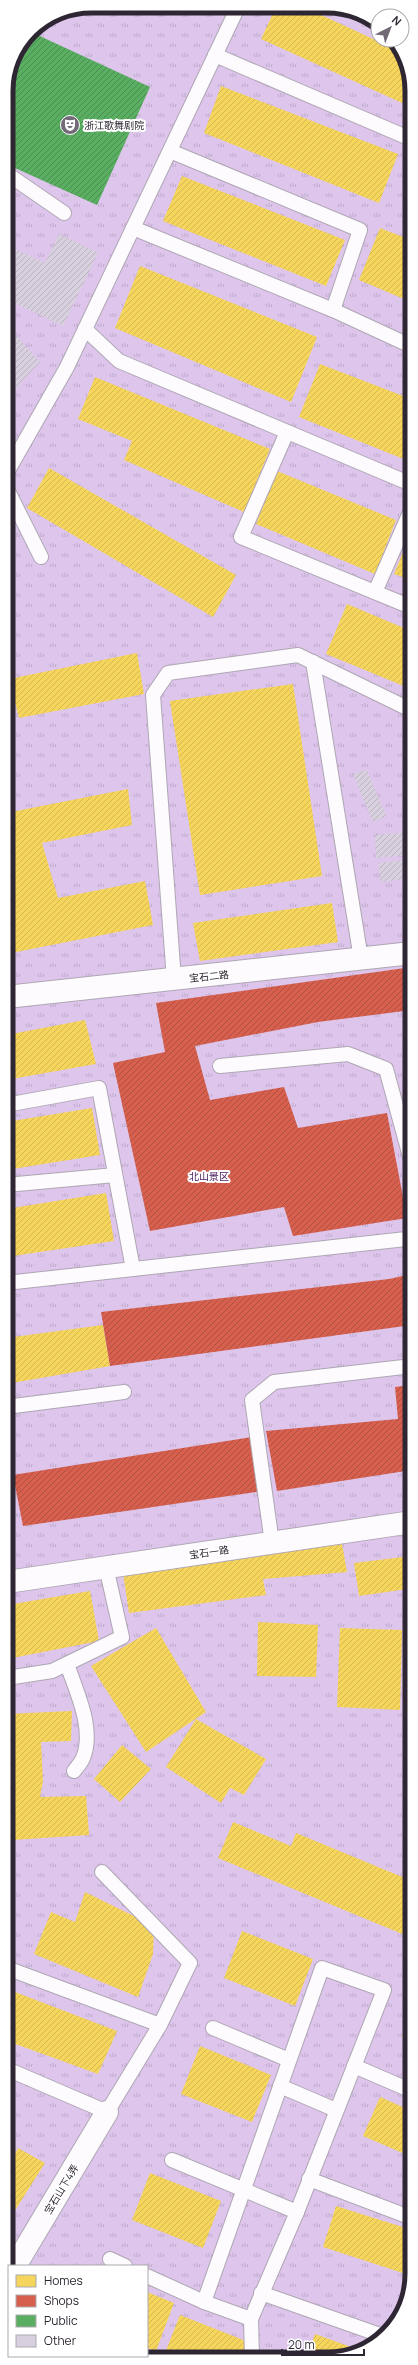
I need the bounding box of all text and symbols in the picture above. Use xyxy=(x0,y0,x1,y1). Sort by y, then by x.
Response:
north arrow xyxy=(370,8,410,48)
text: N xyxy=(389,12,405,28)
theatre icon: 浙江歌舞剧院 xyxy=(59,114,81,136)
place label: 浙江歌舞剧院 xyxy=(84,118,144,132)
street label: 宝石二路 xyxy=(188,967,230,985)
park label: 北山景区 xyxy=(189,1169,229,1183)
street label: 宝石一路 xyxy=(188,1542,230,1562)
street label: 宝石山下4弄 xyxy=(41,2161,81,2217)
legend xyxy=(8,2265,148,2357)
text: Homes xyxy=(44,2272,83,2289)
text: Shops xyxy=(44,2292,79,2309)
text: Public xyxy=(44,2312,78,2329)
scale bar xyxy=(282,2331,364,2357)
text: Other xyxy=(44,2332,77,2349)
text: 20 m xyxy=(288,2336,315,2353)

